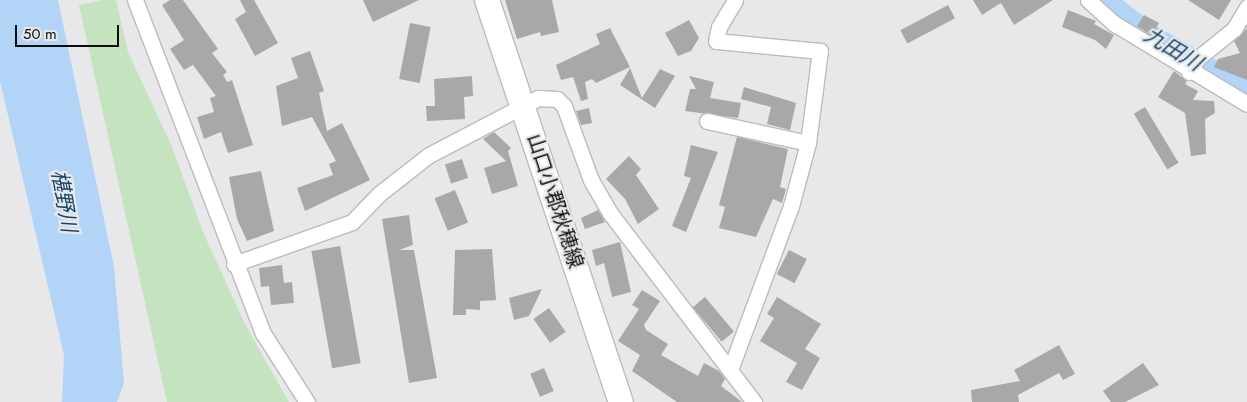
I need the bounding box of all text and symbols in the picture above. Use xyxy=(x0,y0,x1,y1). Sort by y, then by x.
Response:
scale bar xyxy=(18,15,121,47)
water label: 九田川 xyxy=(1140,22,1206,76)
text: 50 m xyxy=(23,23,57,45)
street label: 山口小郡秋穂線 xyxy=(522,131,588,271)
water label: 椹野川 xyxy=(46,168,82,234)

